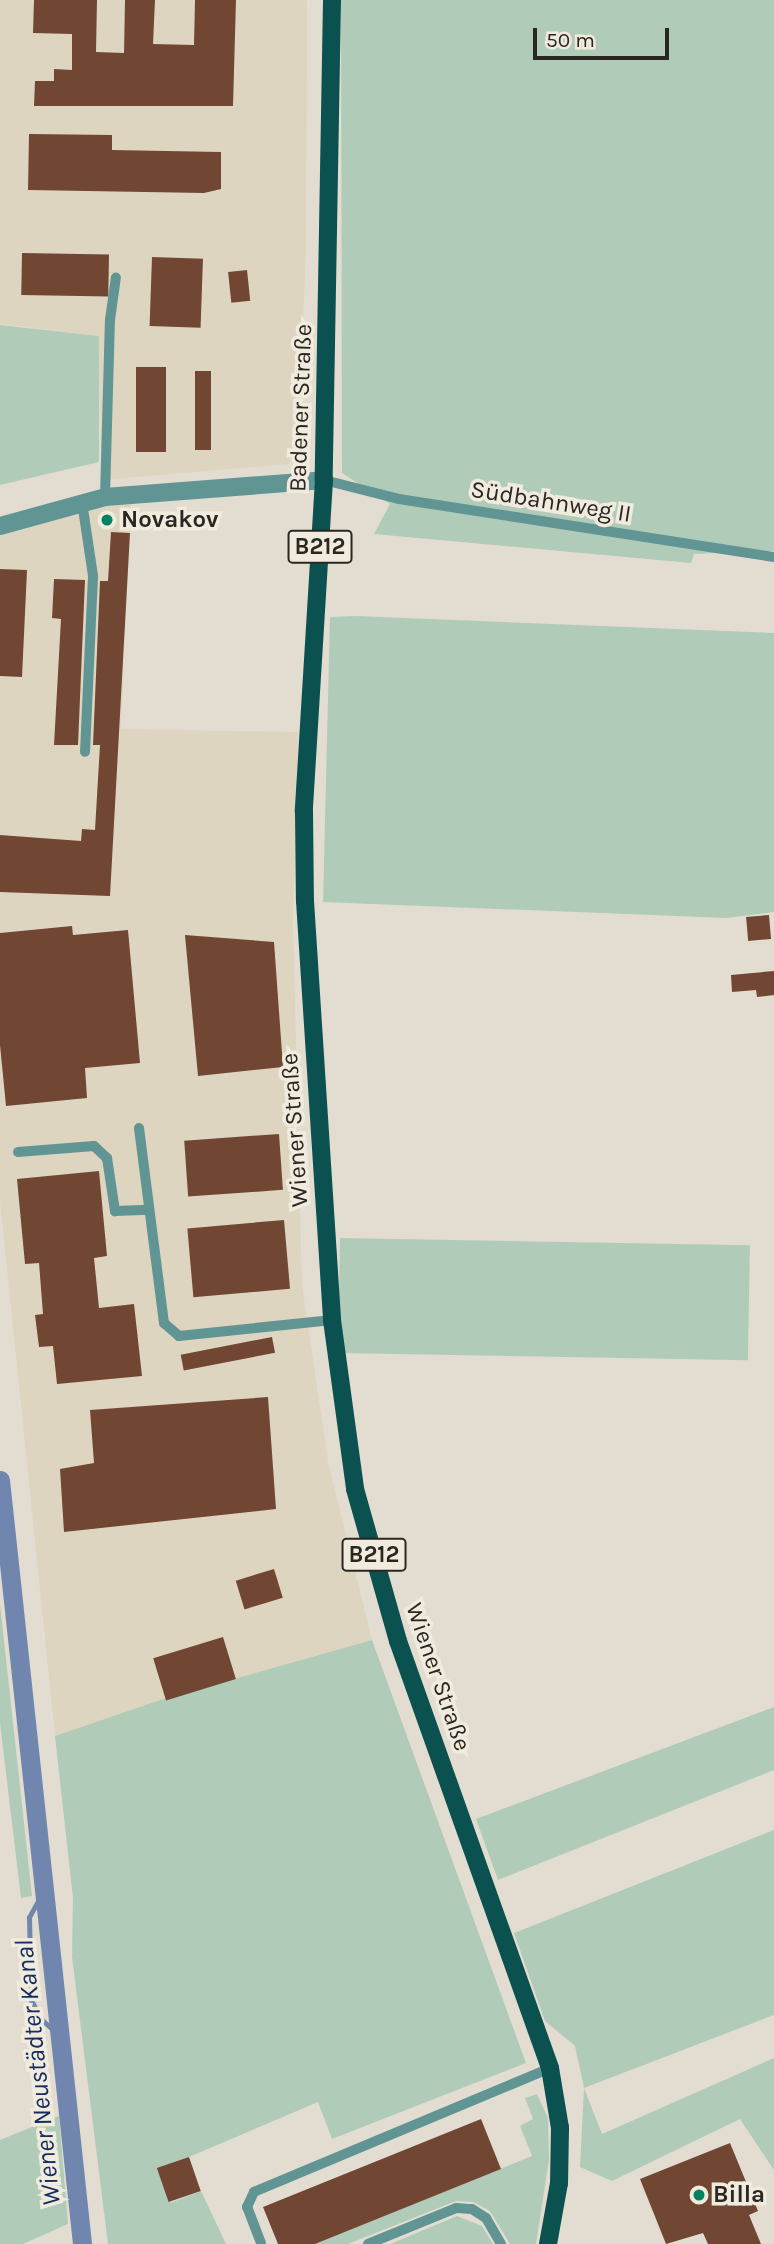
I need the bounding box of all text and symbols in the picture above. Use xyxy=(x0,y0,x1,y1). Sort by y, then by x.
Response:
scale bar xyxy=(536,14,672,58)
text: 50 m xyxy=(546,28,595,52)
street label: Badener Straße xyxy=(284,323,318,493)
street label: Südbahnweg II xyxy=(469,475,633,529)
place label: Novakov xyxy=(121,506,219,534)
marker: Novakov xyxy=(99,512,115,528)
road number: B212 xyxy=(287,527,353,566)
street label: Wiener Straße xyxy=(275,1052,315,1208)
road number: B212 xyxy=(341,1536,407,1574)
street label: Wiener Straße xyxy=(399,1599,477,1755)
water label: Wiener Neustädter Kanal xyxy=(9,1938,67,2208)
place label: Billa xyxy=(713,2181,765,2209)
marker: Billa xyxy=(691,2187,707,2203)

